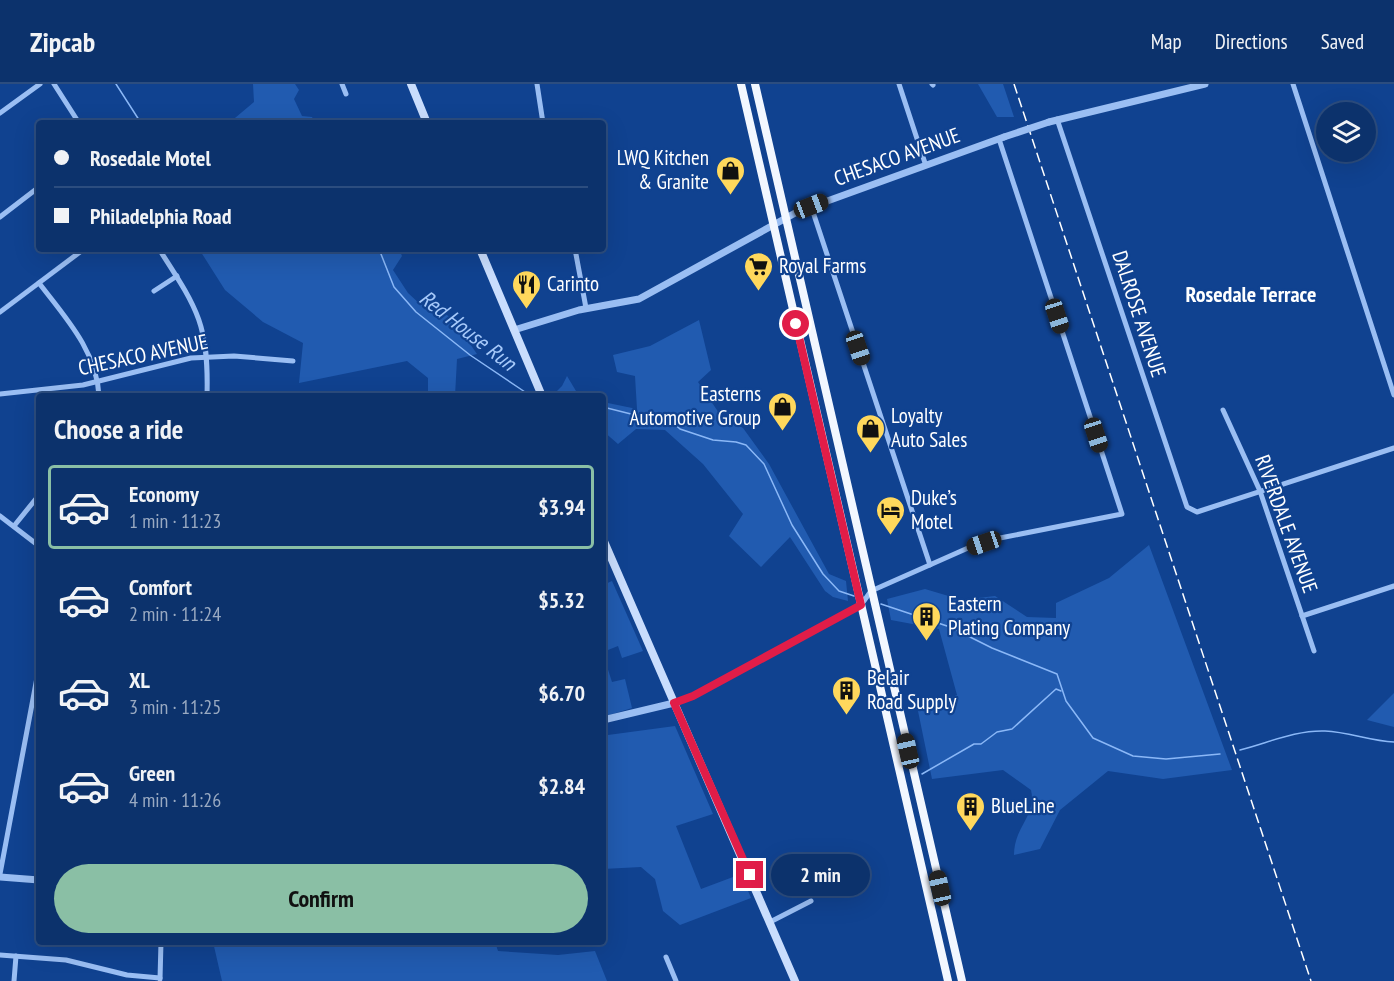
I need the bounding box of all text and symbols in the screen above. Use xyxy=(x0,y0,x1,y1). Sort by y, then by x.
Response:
text: Zipcab xyxy=(30,23,95,60)
text: Map xyxy=(1151,28,1182,55)
text: Directions xyxy=(1215,28,1288,55)
text: Saved xyxy=(1321,28,1364,55)
map controls xyxy=(1316,102,1376,162)
button: layers xyxy=(1316,102,1376,162)
street label: CHESACO AVENUE xyxy=(830,121,963,192)
text: Rosedale Motel xyxy=(90,144,211,172)
place label: LWQ Kitchen & Granite xyxy=(617,144,709,195)
shop icon: LWQ Kitchen & Granite xyxy=(714,154,746,196)
car xyxy=(791,191,831,221)
text: Philadelphia Road xyxy=(90,202,231,230)
street label: DALROSE AVENUE xyxy=(1106,247,1173,380)
supermarket icon: Royal Farms xyxy=(742,250,774,292)
place label: Royal Farms xyxy=(779,252,866,279)
restaurant icon: Carinto xyxy=(510,268,542,310)
place label: Carinto xyxy=(547,270,599,297)
district label: Rosedale Terrace xyxy=(1186,280,1316,308)
water label: Red House Run xyxy=(414,284,523,377)
car xyxy=(1043,296,1071,336)
route start xyxy=(782,310,809,337)
street label: CHESACO AVENUE xyxy=(76,328,210,381)
car xyxy=(844,328,872,368)
place label: Easterns Automotive Group xyxy=(630,380,761,431)
shop icon: Easterns Automotive Group xyxy=(766,390,798,432)
place label: Loyalty Auto Sales xyxy=(891,402,967,453)
text: Choose a ride xyxy=(54,412,183,446)
shop icon: Loyalty Auto Sales xyxy=(854,412,886,454)
car xyxy=(1082,415,1110,455)
street label: RIVERDALE AVENUE xyxy=(1249,451,1324,597)
icon: car xyxy=(57,480,111,534)
text: Economy xyxy=(129,480,199,508)
place label: Duke’s Motel xyxy=(911,484,957,535)
text: $3.94 xyxy=(538,493,585,521)
hotel icon: Duke’s Motel xyxy=(874,494,906,536)
text: 1 min · 11:23 xyxy=(129,508,221,534)
car xyxy=(964,529,1004,557)
icon: car xyxy=(57,573,111,627)
text: Comfort xyxy=(129,573,192,601)
text: $5.32 xyxy=(538,586,585,614)
place label: Eastern Plating Company xyxy=(948,590,1070,641)
building icon: Eastern Plating Company xyxy=(911,600,943,642)
text: 2 min · 11:24 xyxy=(129,601,221,627)
place label: Belair Road Supply xyxy=(867,664,957,715)
icon: car xyxy=(57,666,111,720)
text: XL xyxy=(129,666,150,694)
building icon: Belair Road Supply xyxy=(830,674,862,716)
text: $6.70 xyxy=(538,679,585,707)
text: 3 min · 11:25 xyxy=(129,694,221,720)
car xyxy=(895,731,921,771)
icon: car xyxy=(57,759,111,813)
text: Green xyxy=(129,759,175,787)
text: $2.84 xyxy=(538,772,585,800)
text: 4 min · 11:26 xyxy=(129,787,221,813)
building icon: BlueLine xyxy=(954,790,986,832)
place label: BlueLine xyxy=(991,792,1055,819)
callout: 2 min xyxy=(771,854,870,896)
route end xyxy=(736,861,763,888)
text: 2 min xyxy=(800,862,841,888)
button: Confirm xyxy=(54,864,588,933)
car xyxy=(927,868,953,908)

